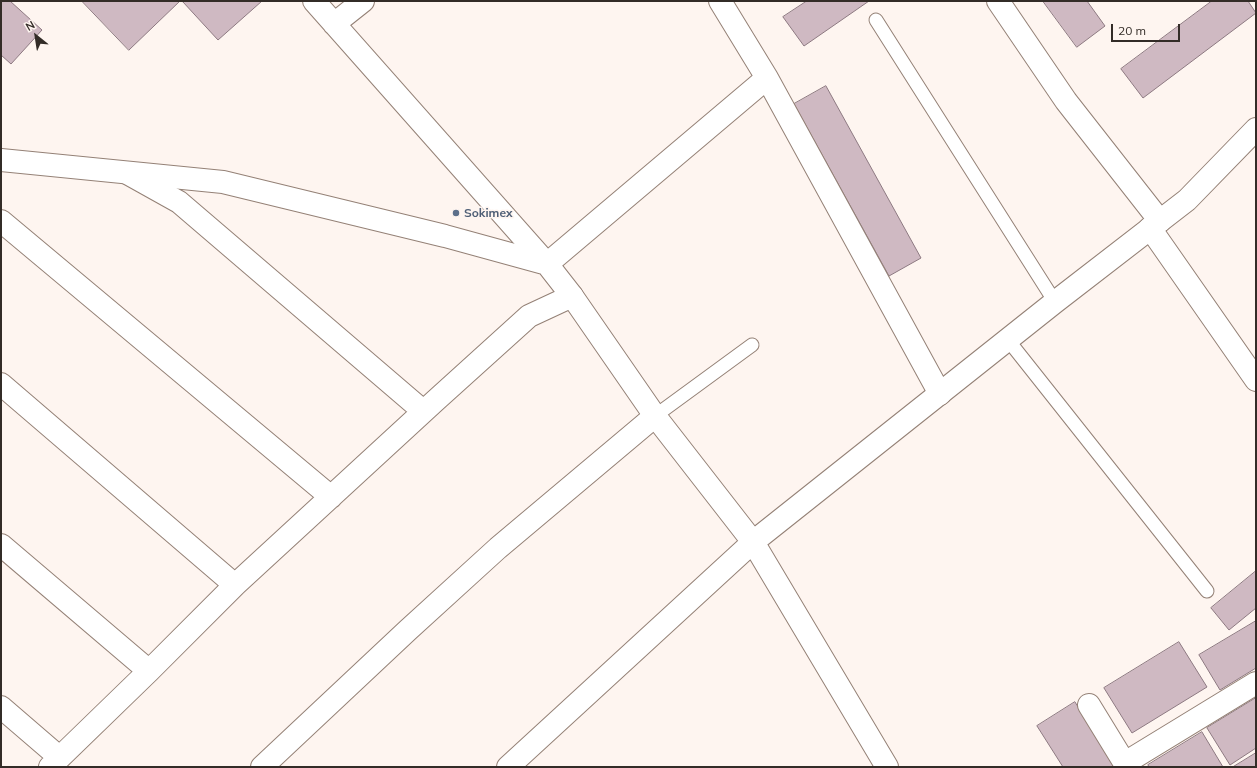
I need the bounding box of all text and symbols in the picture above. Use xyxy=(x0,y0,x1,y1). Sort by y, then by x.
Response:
north arrow xyxy=(16,16,56,56)
scale bar xyxy=(1113,16,1182,42)
text: N xyxy=(23,17,37,34)
text: 20 m xyxy=(1118,23,1146,38)
place label: Sokimex xyxy=(464,206,513,220)
marker: Sokimex xyxy=(451,208,461,218)

